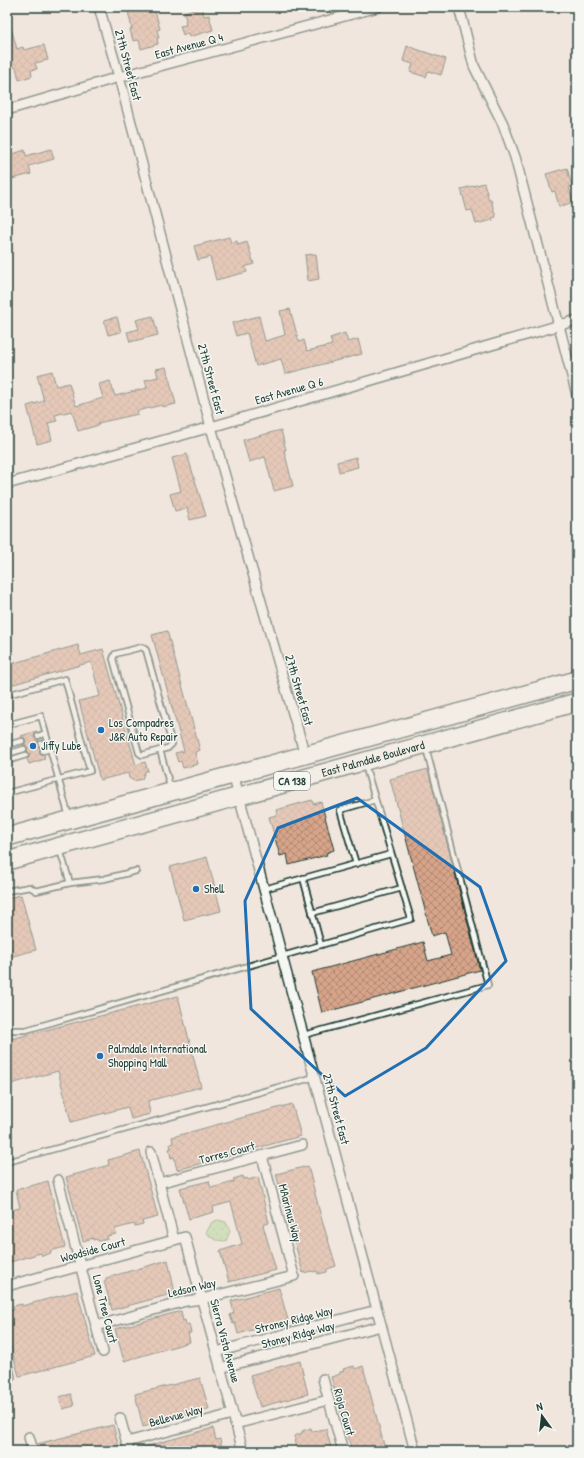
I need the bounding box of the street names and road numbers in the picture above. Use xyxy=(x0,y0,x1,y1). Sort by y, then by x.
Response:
street label: 27th Street East xyxy=(111,27,146,103)
street label: East Avenue Q 4 xyxy=(153,28,225,63)
street label: 27th Street East xyxy=(194,341,229,417)
street label: East Avenue Q 6 xyxy=(253,373,325,408)
street label: 27th Street East xyxy=(281,652,318,728)
street label: East Palmdale Boulevard xyxy=(319,736,427,781)
road number: CA 138 xyxy=(274,772,310,790)
street label: 27th Street East xyxy=(319,1071,354,1147)
street label: Torres Court xyxy=(197,1137,257,1168)
street label: MAarinus Way xyxy=(275,1182,306,1244)
street label: Woodside Court xyxy=(59,1233,128,1266)
street label: Lone Tree Court xyxy=(89,1273,122,1346)
street label: Ledson Way xyxy=(166,1274,218,1301)
street label: Sierra Vista Avenue xyxy=(206,1297,245,1385)
street label: Stroney Ridge Way xyxy=(253,1302,335,1337)
street label: Stoney Ridge Way xyxy=(259,1317,336,1352)
street label: Rioja Court xyxy=(330,1386,360,1438)
street label: Bellevue Way xyxy=(147,1400,205,1431)

